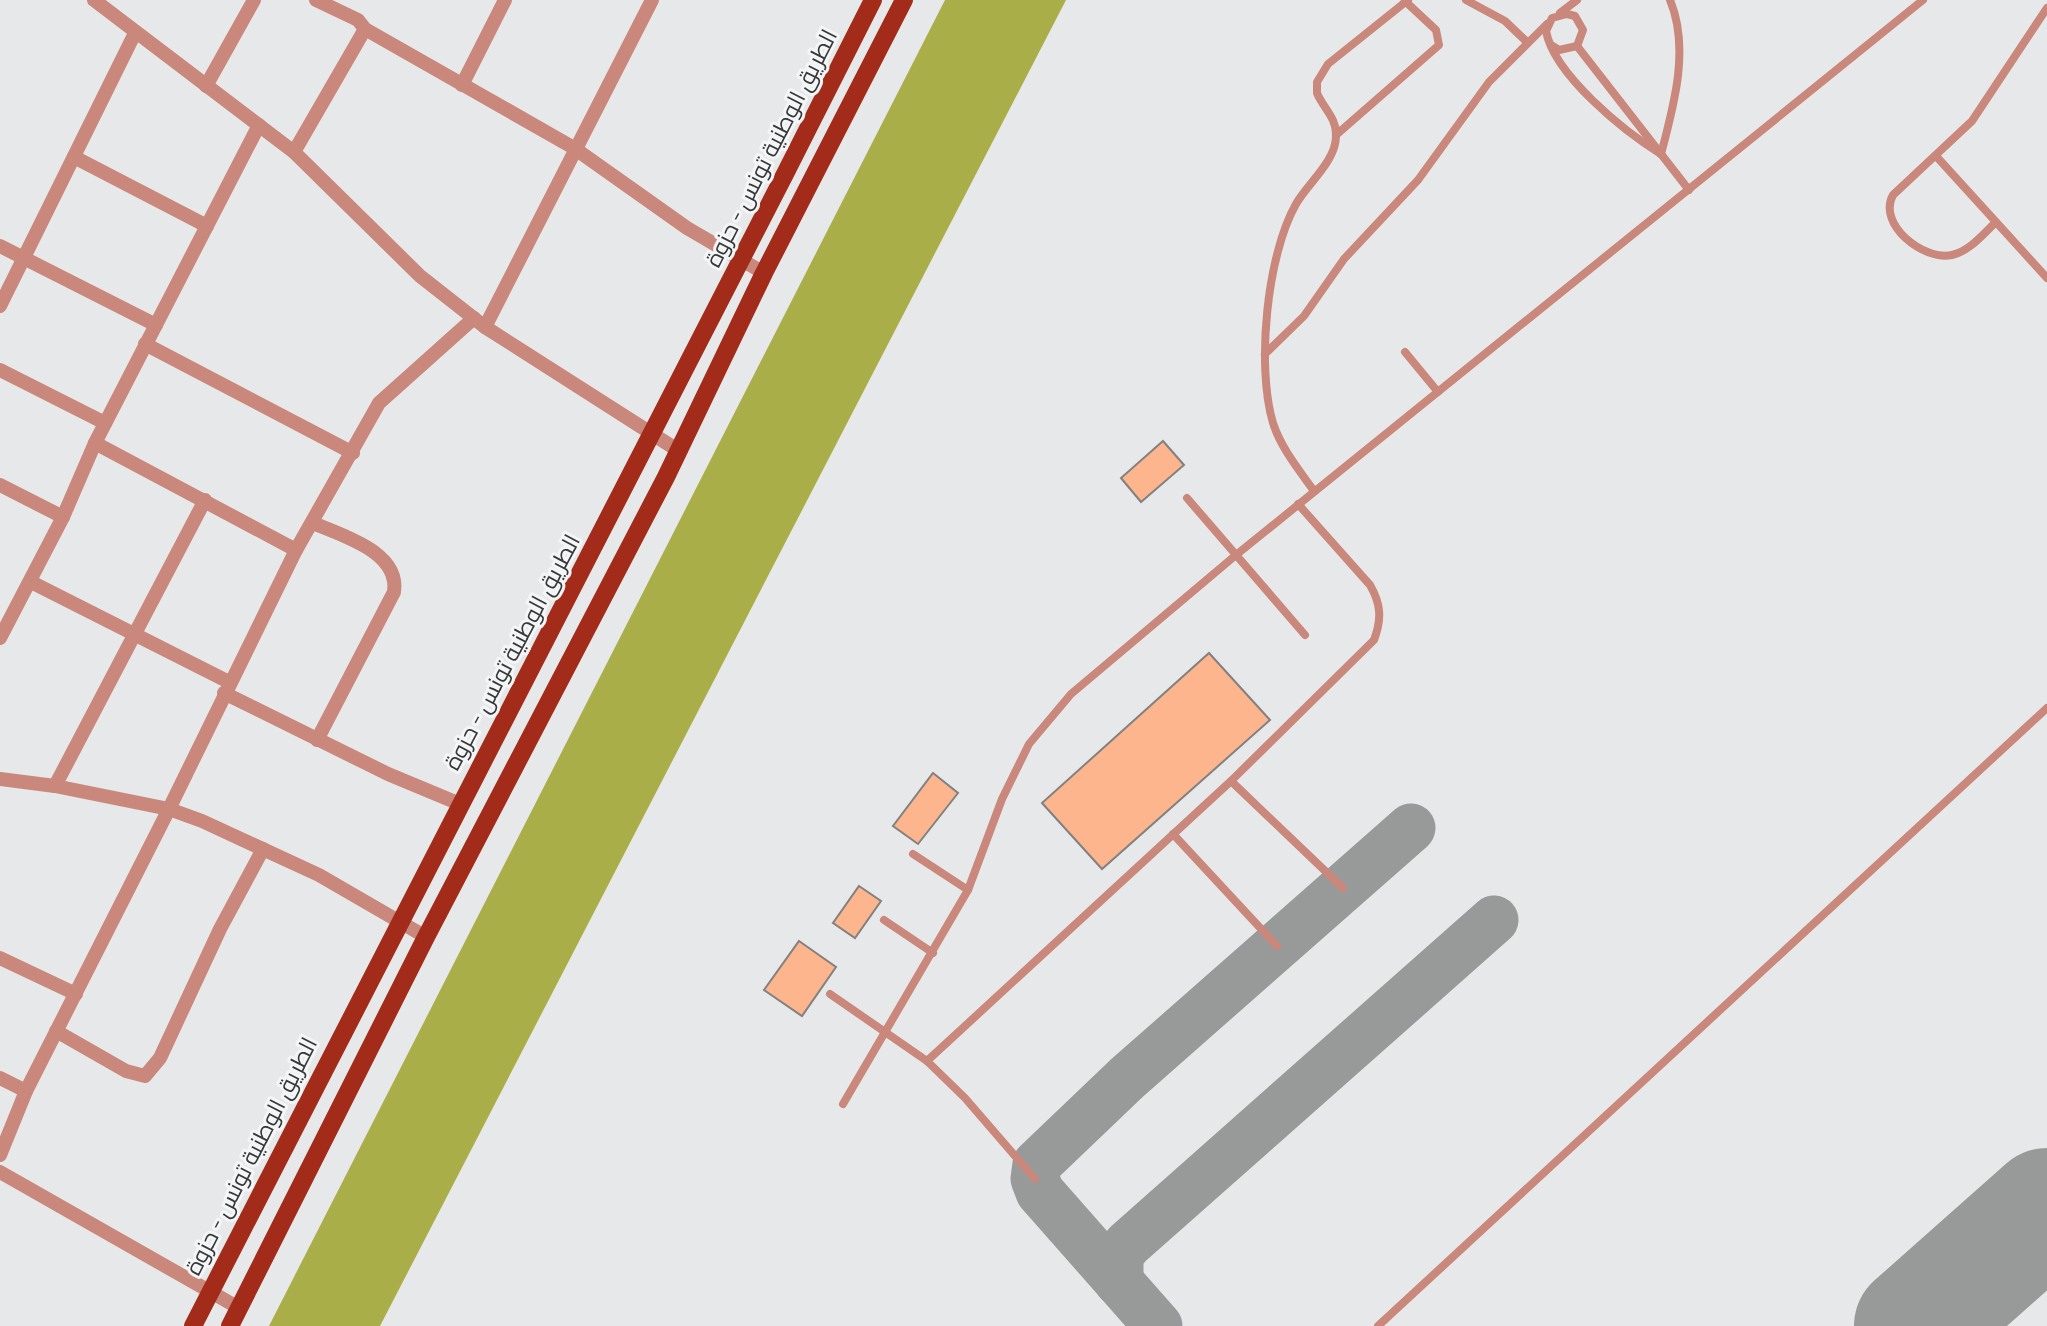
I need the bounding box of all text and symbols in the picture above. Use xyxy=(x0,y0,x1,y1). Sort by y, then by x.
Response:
street label: الطريق الوطنية تونس - حزوة xyxy=(696,23,844,272)
street label: الطريق الوطنية تونس - حزوة xyxy=(435,528,587,775)
street label: الطريق الوطنية تونس - حزوة xyxy=(176,1031,324,1280)

